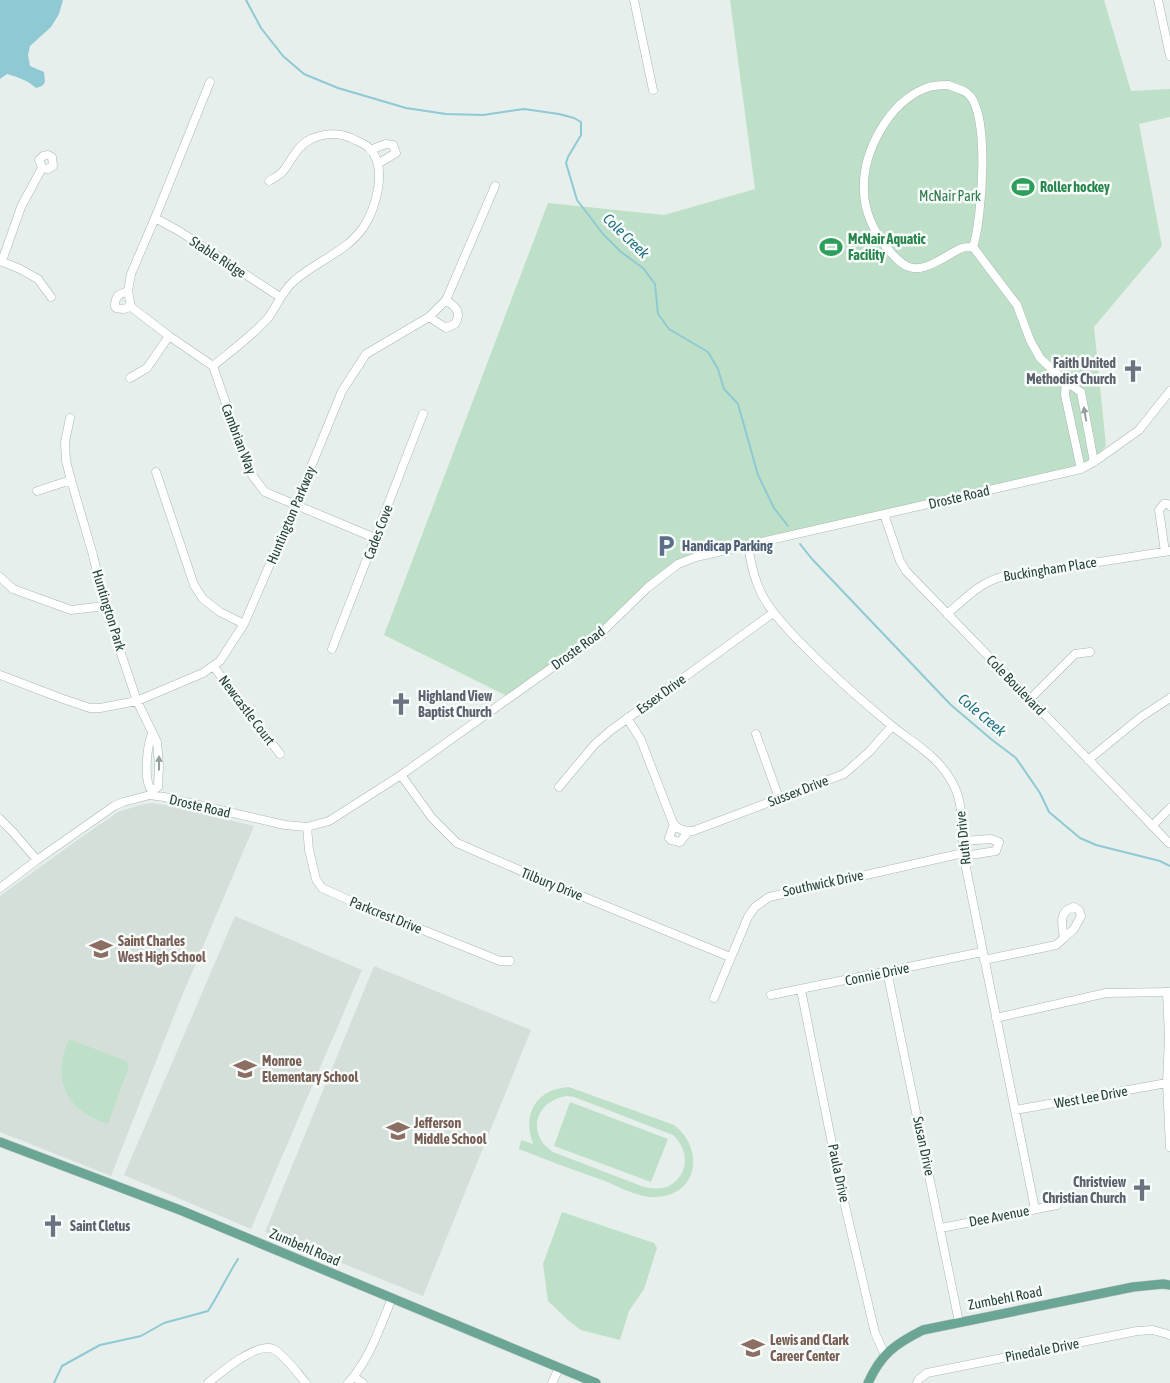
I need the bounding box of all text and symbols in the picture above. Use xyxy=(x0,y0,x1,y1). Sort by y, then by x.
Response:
sports icon: Roller hockey xyxy=(1010,174,1036,200)
place label: Roller hockey xyxy=(1040,179,1110,195)
park label: McNair Park xyxy=(919,188,981,204)
water label: Cole Creek xyxy=(600,210,653,262)
place label: McNair Aquatic Facility xyxy=(848,231,927,263)
street label: Stable Ridge xyxy=(187,233,249,281)
sports icon: McNair Aquatic Facility xyxy=(818,234,844,260)
place label: Faith United Methodist Church xyxy=(1026,355,1116,387)
church icon: Faith United Methodist Church xyxy=(1120,358,1146,384)
street label: Cambrian Way xyxy=(218,402,260,477)
one-way arrow xyxy=(1080,406,1088,422)
street label: Huntington Parkway xyxy=(263,463,319,566)
street label: Droste Road xyxy=(927,482,991,512)
street label: Cades Cove xyxy=(360,502,396,562)
parking icon: Handicap Parking xyxy=(653,533,679,559)
place label: Handicap Parking xyxy=(682,538,774,554)
street label: Buckingham Place xyxy=(1002,554,1098,584)
street label: Huntington Park xyxy=(89,567,129,653)
street label: Droste Road xyxy=(548,623,608,673)
street label: Cole Boulevard xyxy=(983,652,1049,718)
street label: Essex Drive xyxy=(633,671,689,717)
street label: Newcastle Court xyxy=(216,672,278,748)
place label: Highland View Baptist Church xyxy=(418,688,493,720)
water label: Cole Creek xyxy=(955,690,1010,740)
church icon: Highland View Baptist Church xyxy=(388,691,414,717)
one-way arrow xyxy=(155,755,163,771)
street label: Sussex Drive xyxy=(765,772,831,810)
street label: Droste Road xyxy=(168,791,232,821)
street label: Ruth Drive xyxy=(952,810,974,866)
street label: Tilbury Drive xyxy=(519,864,585,904)
street label: Southwick Drive xyxy=(781,867,865,899)
street label: Parkcrest Drive xyxy=(347,893,425,937)
place label: Saint Charles West High School xyxy=(117,933,206,965)
school or university icon: Saint Charles West High School xyxy=(88,936,114,962)
street label: Connie Drive xyxy=(843,959,911,989)
place label: Monroe Elementary School xyxy=(262,1053,358,1085)
school or university icon: Monroe Elementary School xyxy=(232,1056,258,1082)
street label: West Lee Drive xyxy=(1053,1083,1129,1111)
place label: Jefferson Middle School xyxy=(413,1115,487,1147)
street label: Susan Drive xyxy=(910,1115,938,1177)
school or university icon: Jefferson Middle School xyxy=(385,1118,411,1144)
street label: Paula Drive xyxy=(825,1142,853,1204)
place label: Christview Christian Church xyxy=(1042,1174,1127,1206)
church icon: Christview Christian Church xyxy=(1129,1177,1155,1203)
street label: Dee Avenue xyxy=(967,1202,1031,1230)
church icon: Saint Cletus xyxy=(40,1213,66,1239)
place label: Saint Cletus xyxy=(70,1218,130,1234)
street label: Zumbehl Road xyxy=(267,1225,343,1269)
street label: Zumbehl Road xyxy=(967,1283,1043,1313)
place label: Lewis and Clark Career Center xyxy=(770,1332,850,1364)
school or university icon: Lewis and Clark Career Center xyxy=(740,1335,766,1361)
street label: Pinedale Drive xyxy=(1004,1335,1080,1365)

